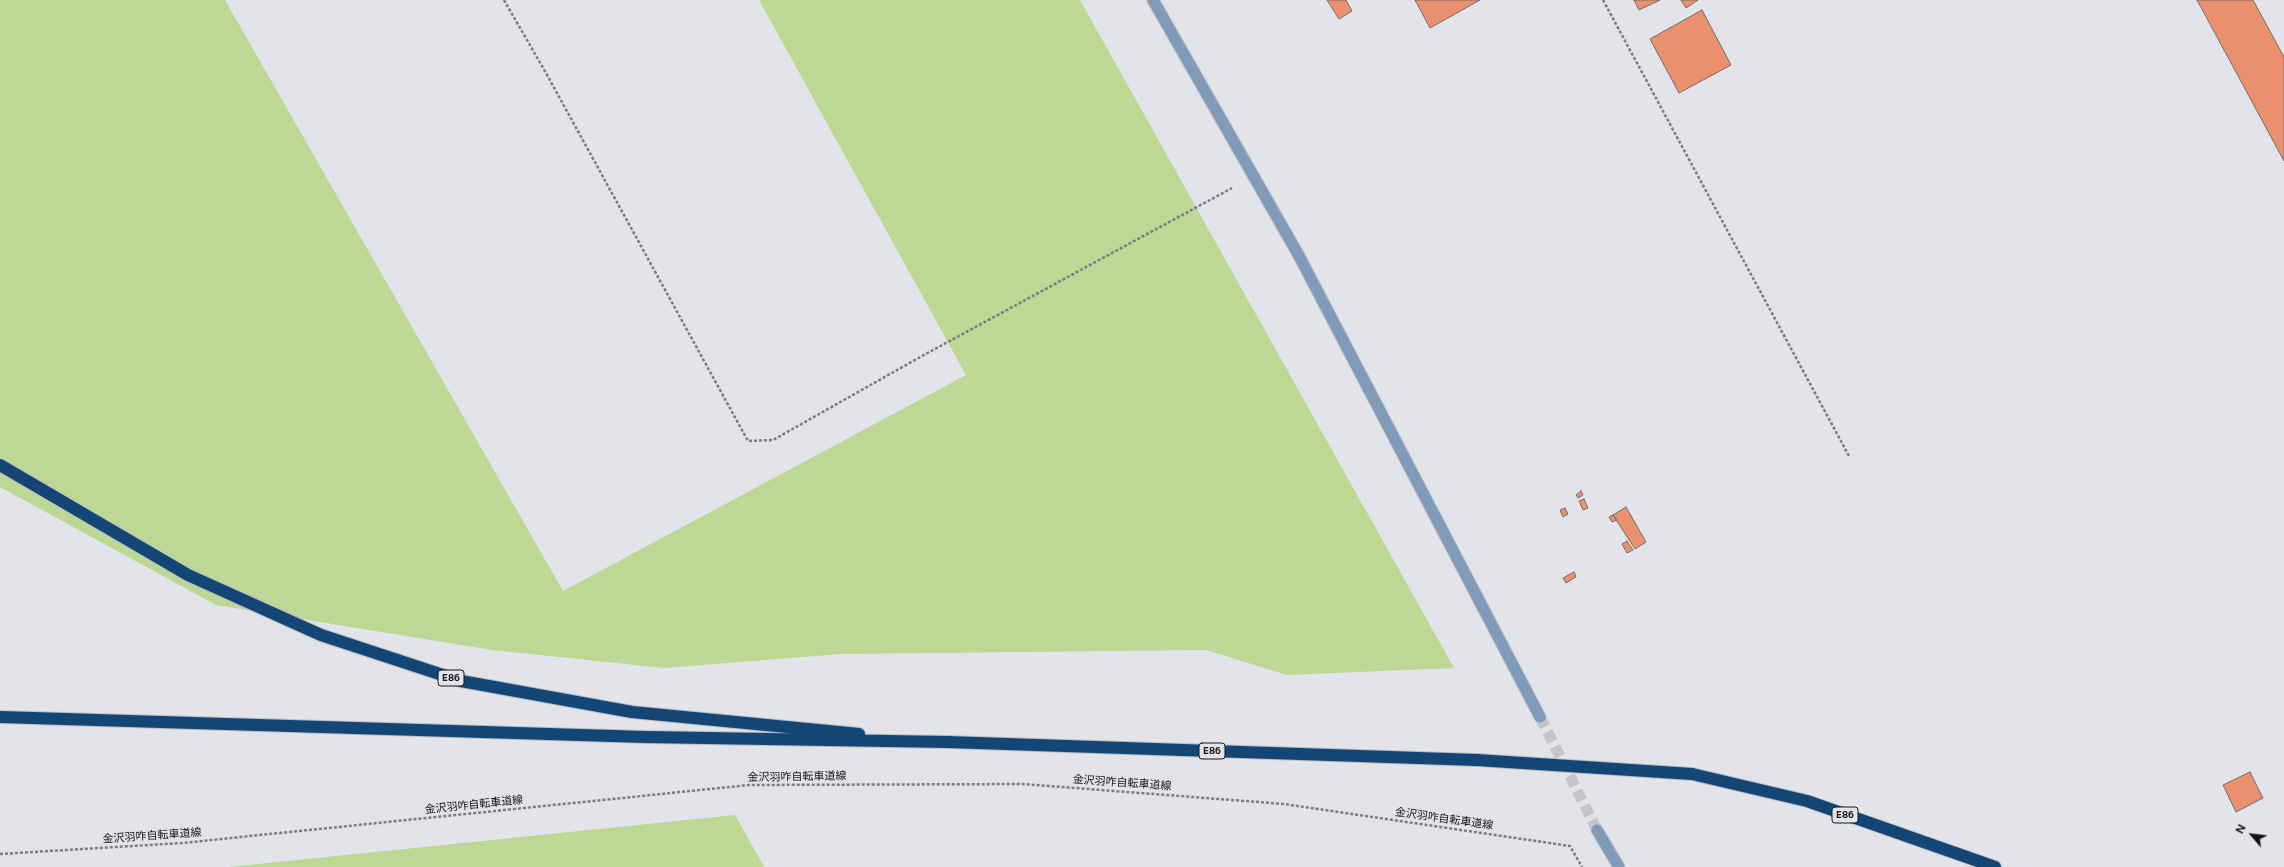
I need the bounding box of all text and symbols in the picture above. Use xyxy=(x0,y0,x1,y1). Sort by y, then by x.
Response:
road number: E86 xyxy=(438,670,464,686)
road number: E86 xyxy=(1199,743,1225,759)
street label: 金沢羽咋自転車道線 xyxy=(747,770,847,784)
street label: 金沢羽咋自転車道線 xyxy=(1072,773,1172,793)
street label: 金沢羽咋自転車道線 xyxy=(424,793,524,817)
street label: 金沢羽咋自転車道線 xyxy=(1394,806,1494,832)
road number: E86 xyxy=(1832,807,1858,823)
north arrow xyxy=(2232,815,2272,855)
text: N xyxy=(2233,822,2249,836)
street label: 金沢羽咋自転車道線 xyxy=(102,826,202,846)

